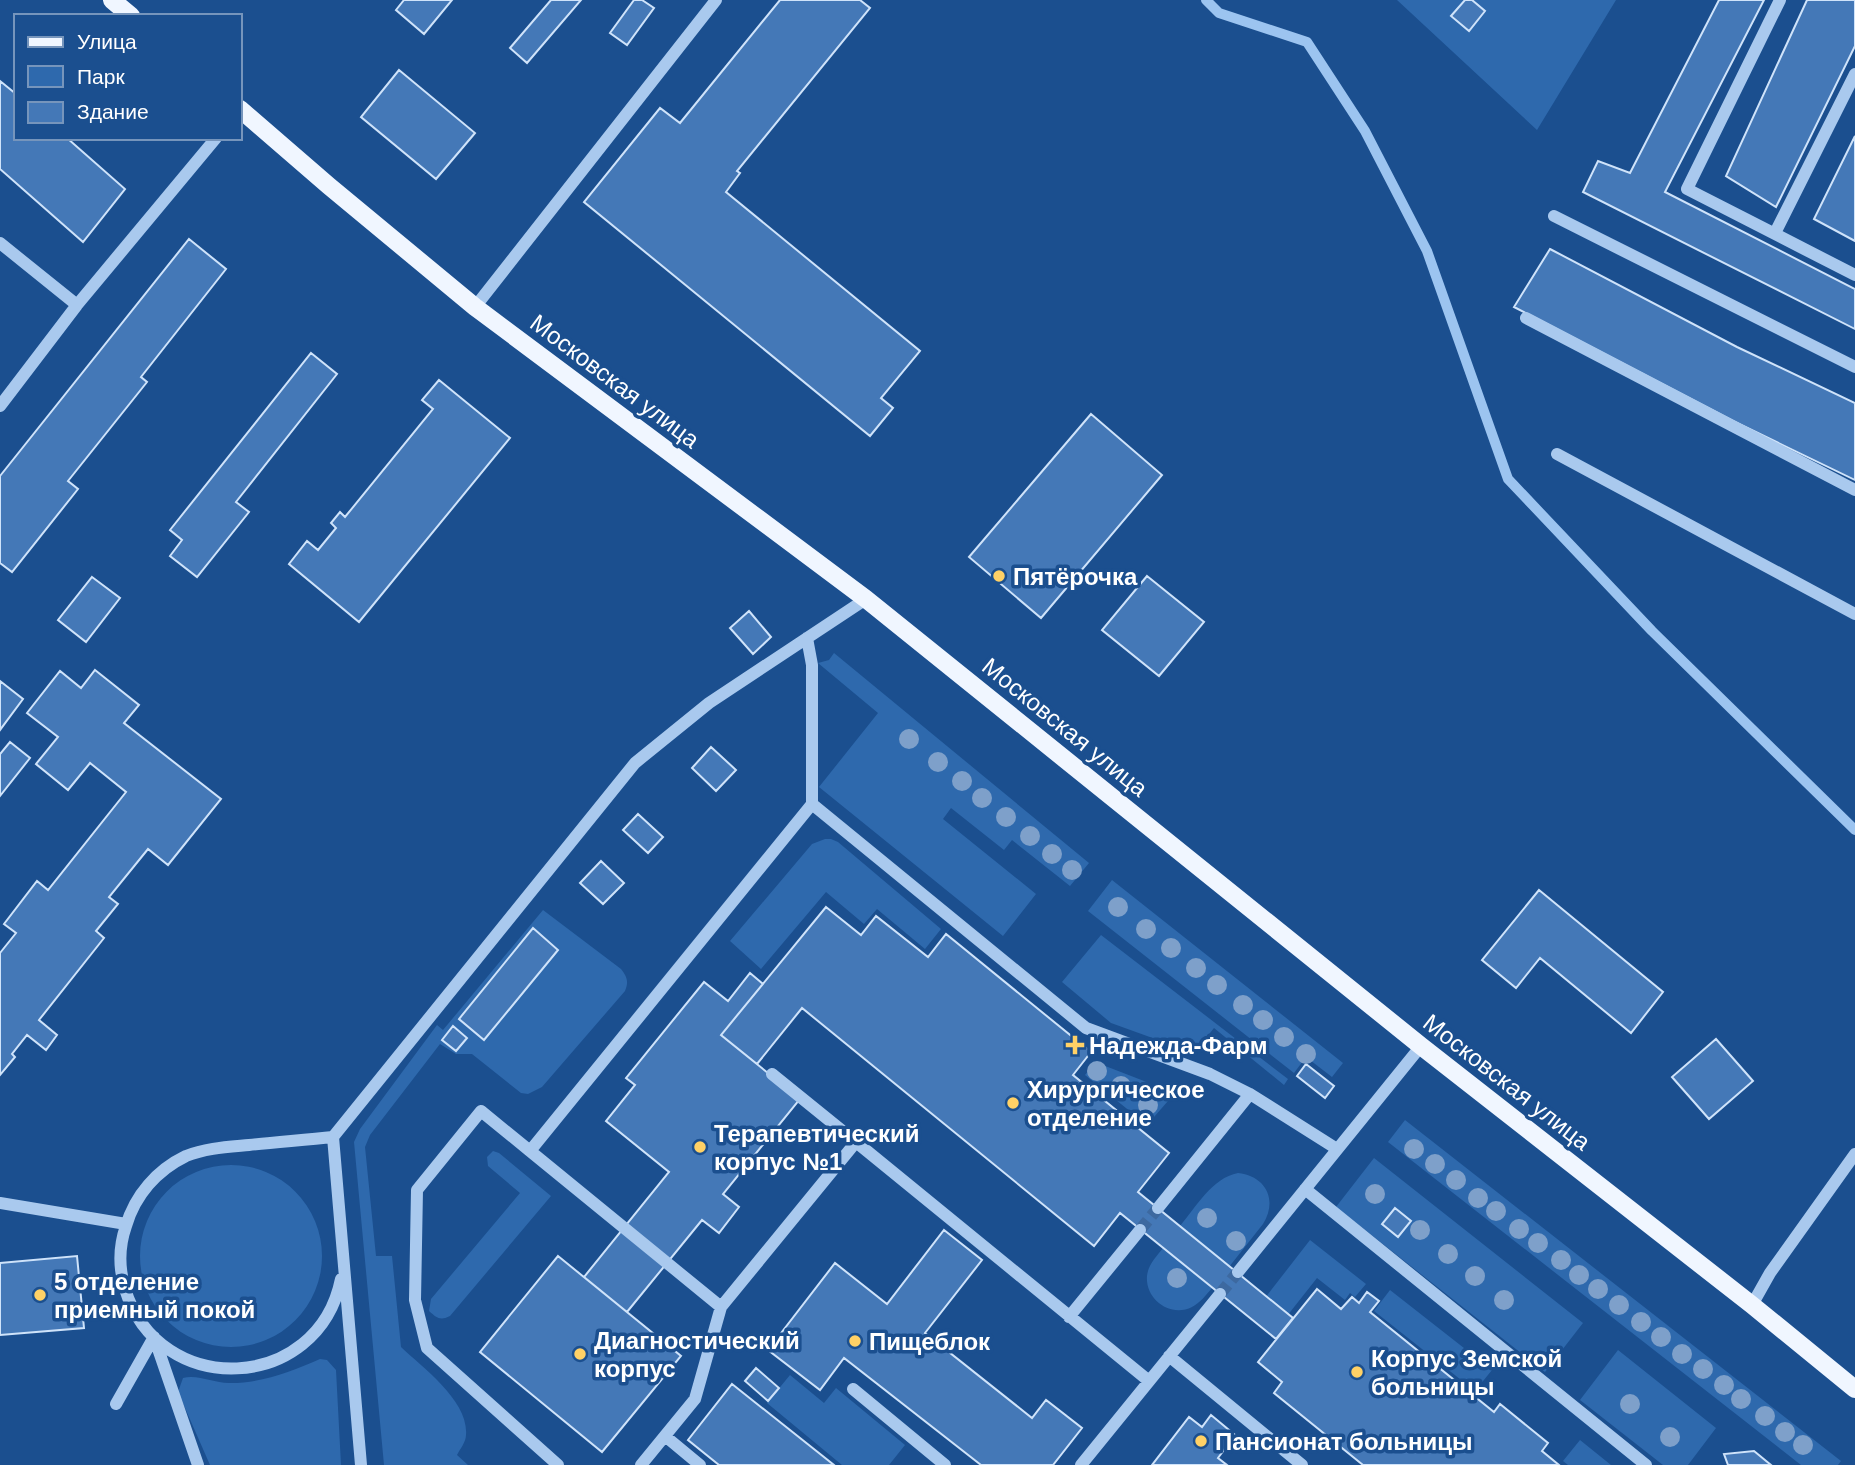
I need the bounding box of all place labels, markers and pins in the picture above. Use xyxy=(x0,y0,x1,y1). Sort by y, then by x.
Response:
place label: Пятёрочка xyxy=(1013,563,1138,590)
marker: Пятёрочка xyxy=(991,568,1007,584)
place label: Надежда-Фарм xyxy=(1089,1032,1267,1059)
marker: Надежда-Фарм xyxy=(1067,1037,1083,1053)
place label: Хирургическое отделение xyxy=(1027,1076,1205,1131)
marker: Хирургическое отделение xyxy=(1005,1095,1021,1111)
place label: Терапевтический корпус №1 xyxy=(714,1120,919,1175)
marker: Терапевтический корпус №1 xyxy=(692,1139,708,1155)
place label: 5 отделение приемный покой xyxy=(54,1268,255,1323)
marker: 5 отделение приемный покой xyxy=(32,1287,48,1303)
place label: Диагностический корпус xyxy=(594,1327,800,1382)
place label: Пищеблок xyxy=(869,1328,991,1355)
marker: Пищеблок xyxy=(847,1333,863,1349)
place label: Корпус Земской больницы xyxy=(1371,1345,1562,1400)
marker: Диагностический корпус xyxy=(572,1346,588,1362)
marker: Корпус Земской больницы xyxy=(1349,1364,1365,1380)
place label: Пансионат больницы xyxy=(1215,1428,1473,1455)
marker: Пансионат больницы xyxy=(1193,1433,1209,1449)

